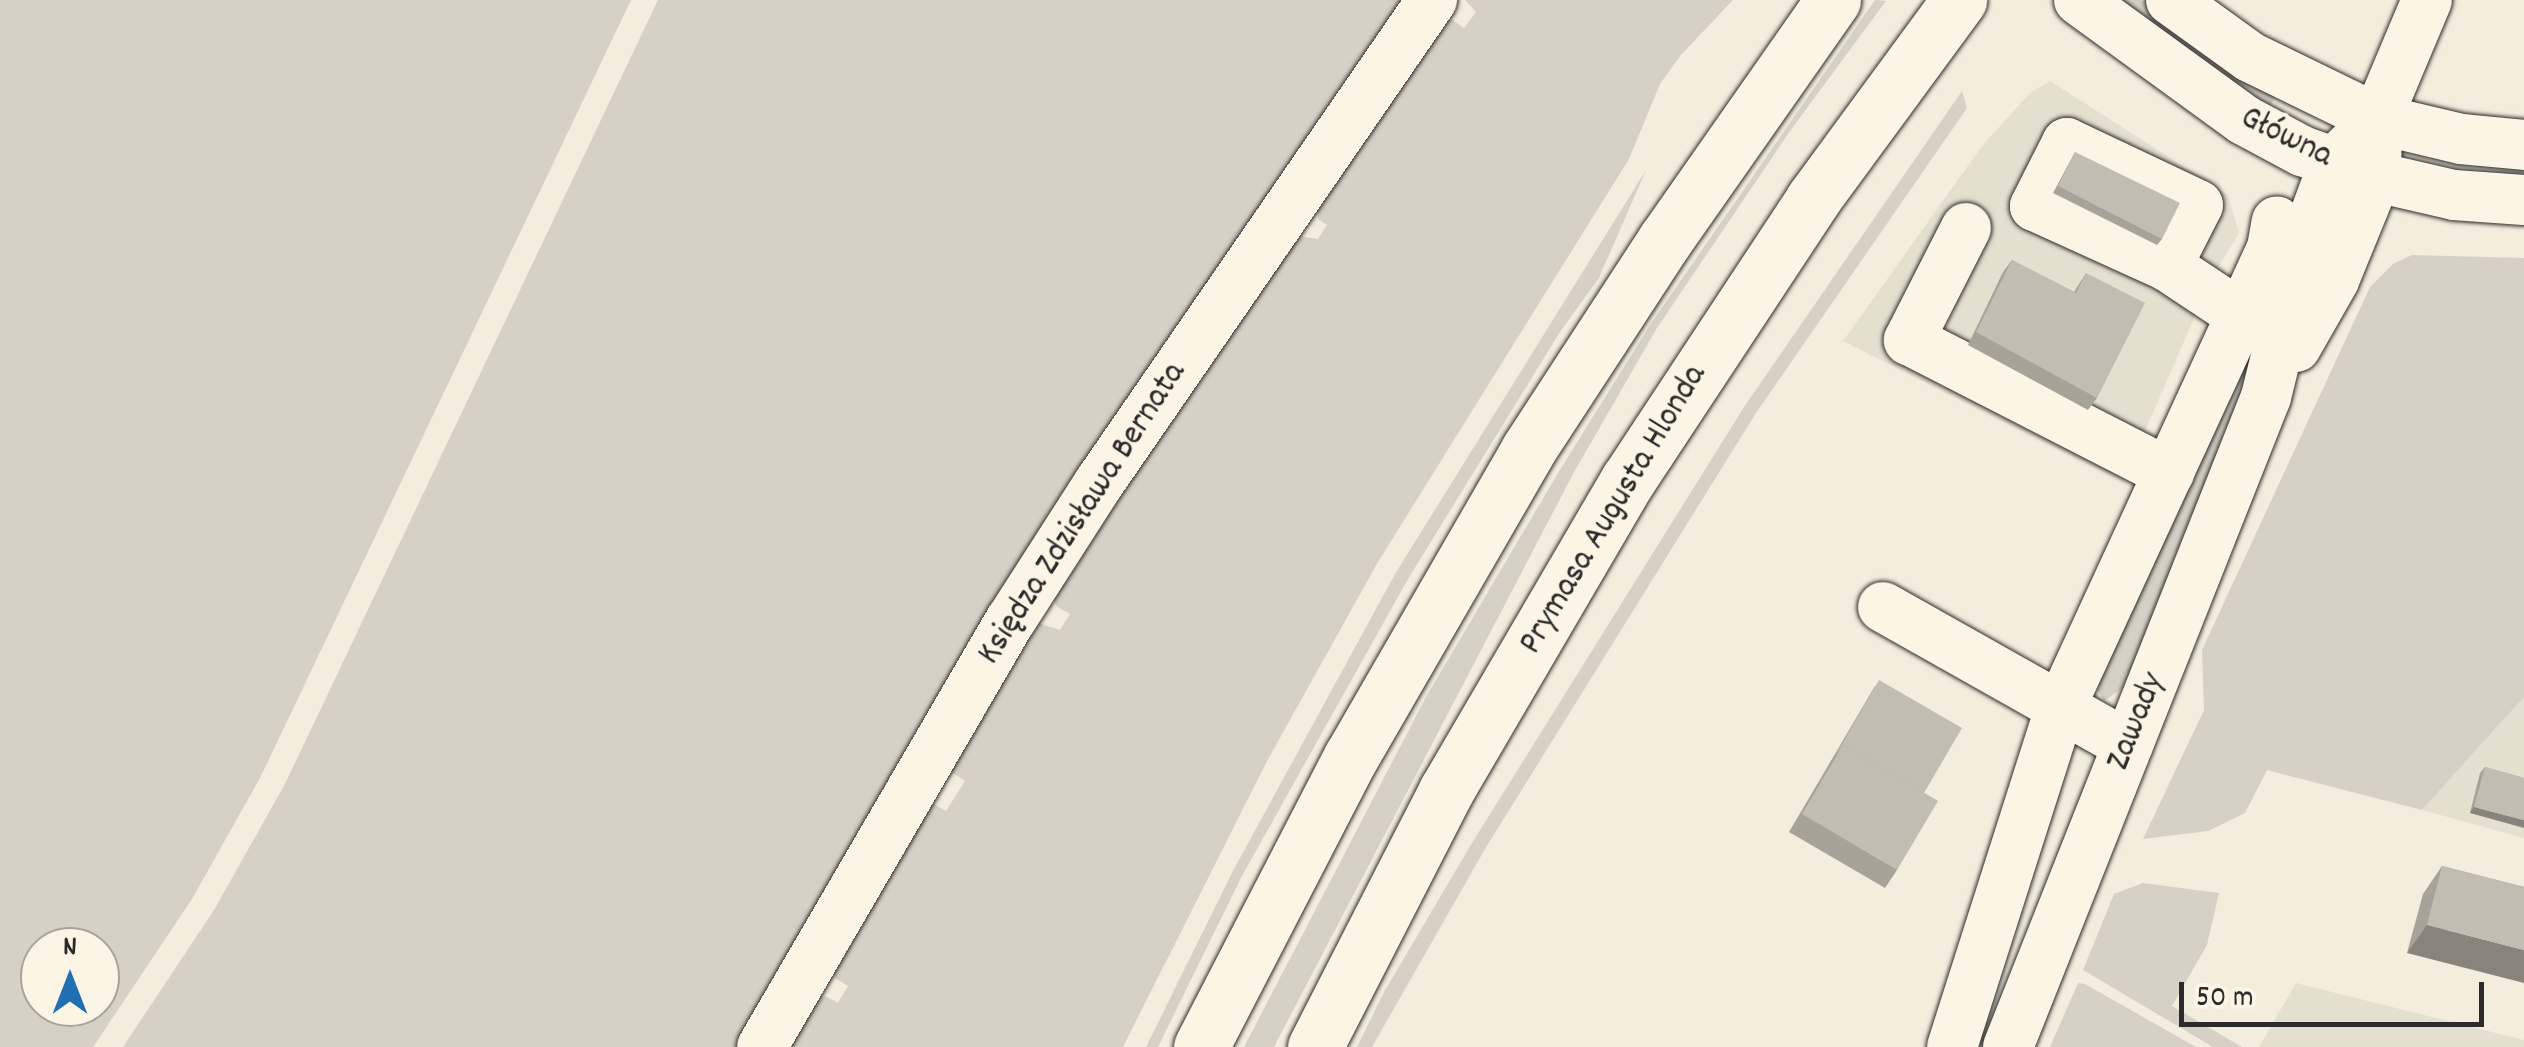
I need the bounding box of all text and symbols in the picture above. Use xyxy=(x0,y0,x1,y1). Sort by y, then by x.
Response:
street label: Główna xyxy=(2233,98,2339,178)
street label: Księdza Zdzisława Bernata xyxy=(969,355,1197,673)
street label: Prymasa Augusta Hlonda xyxy=(1511,358,1717,662)
street label: Zawady xyxy=(2099,667,2175,777)
north arrow xyxy=(20,927,120,1027)
text: N xyxy=(63,929,77,969)
scale bar xyxy=(2184,962,2489,1024)
text: 50 m xyxy=(2196,978,2254,1021)

